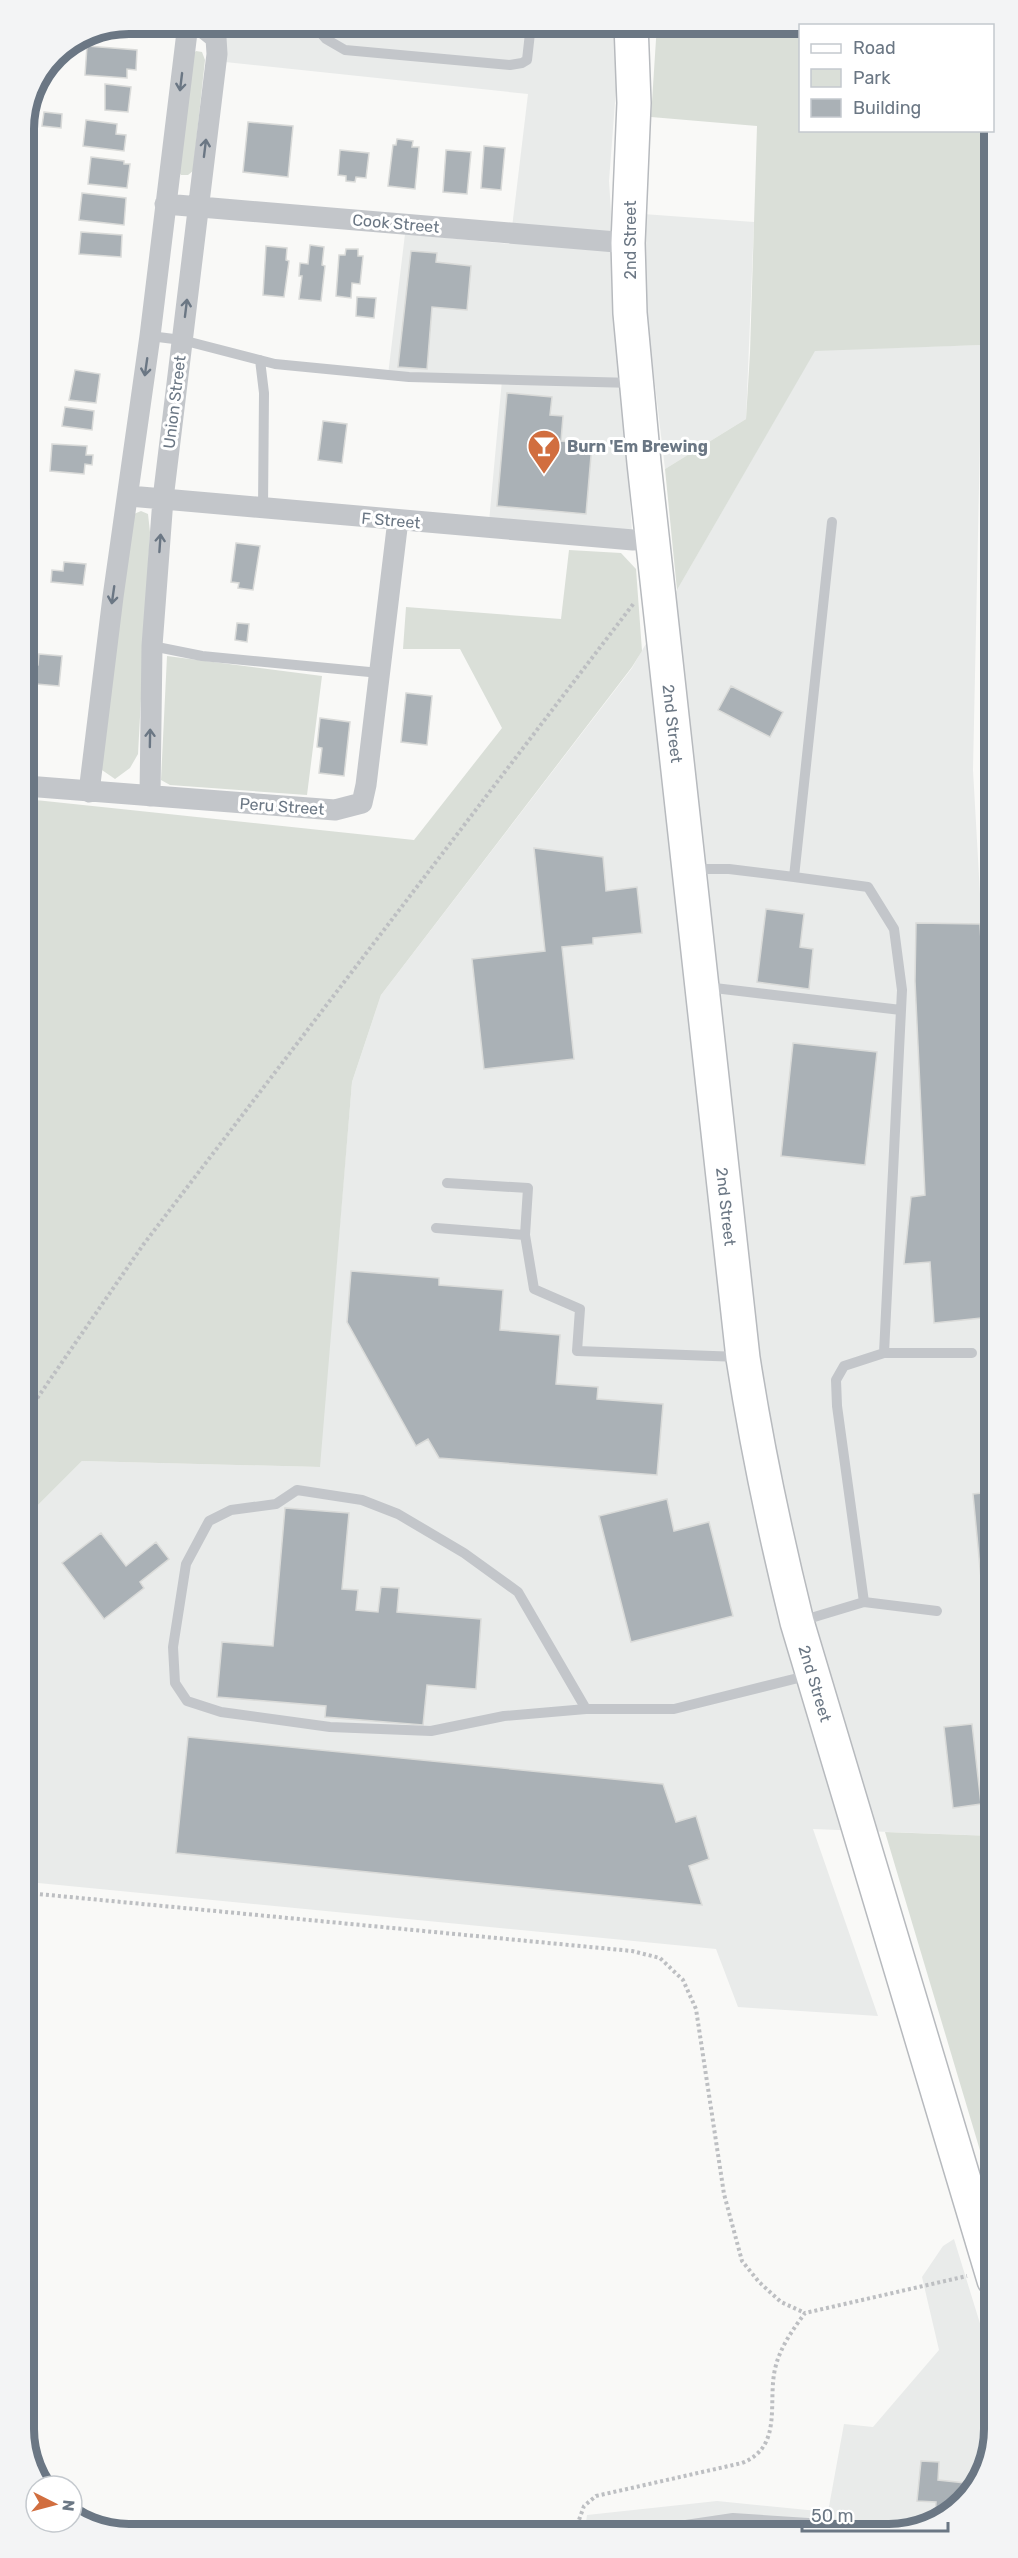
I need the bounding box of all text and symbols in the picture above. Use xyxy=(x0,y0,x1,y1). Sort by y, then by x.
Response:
legend xyxy=(799,24,994,132)
text: Road xyxy=(853,37,896,59)
text: Park xyxy=(853,67,891,89)
one-way arrow xyxy=(175,72,186,91)
text: Building xyxy=(853,97,921,119)
one-way arrow xyxy=(200,138,211,158)
street label: 2nd Street xyxy=(621,201,640,279)
street label: Cook Street xyxy=(352,210,440,237)
one-way arrow xyxy=(181,298,192,318)
street label: Union Street xyxy=(159,354,190,450)
one-way arrow xyxy=(141,356,152,376)
bar icon: Burn 'Em Brewing xyxy=(526,428,562,475)
place label: Burn 'Em Brewing xyxy=(567,437,708,456)
street label: F Street xyxy=(361,508,421,533)
one-way arrow xyxy=(155,534,166,553)
one-way arrow xyxy=(108,585,119,605)
street label: 2nd Street xyxy=(659,683,686,764)
one-way arrow xyxy=(145,728,156,748)
street label: Peru Street xyxy=(239,794,325,819)
street label: 2nd Street xyxy=(712,1166,740,1247)
street label: 2nd Street xyxy=(795,1643,835,1724)
north arrow xyxy=(24,2474,84,2534)
scale bar xyxy=(802,2495,948,2533)
text: N xyxy=(58,2499,78,2512)
text: 50 m xyxy=(811,2505,854,2527)

